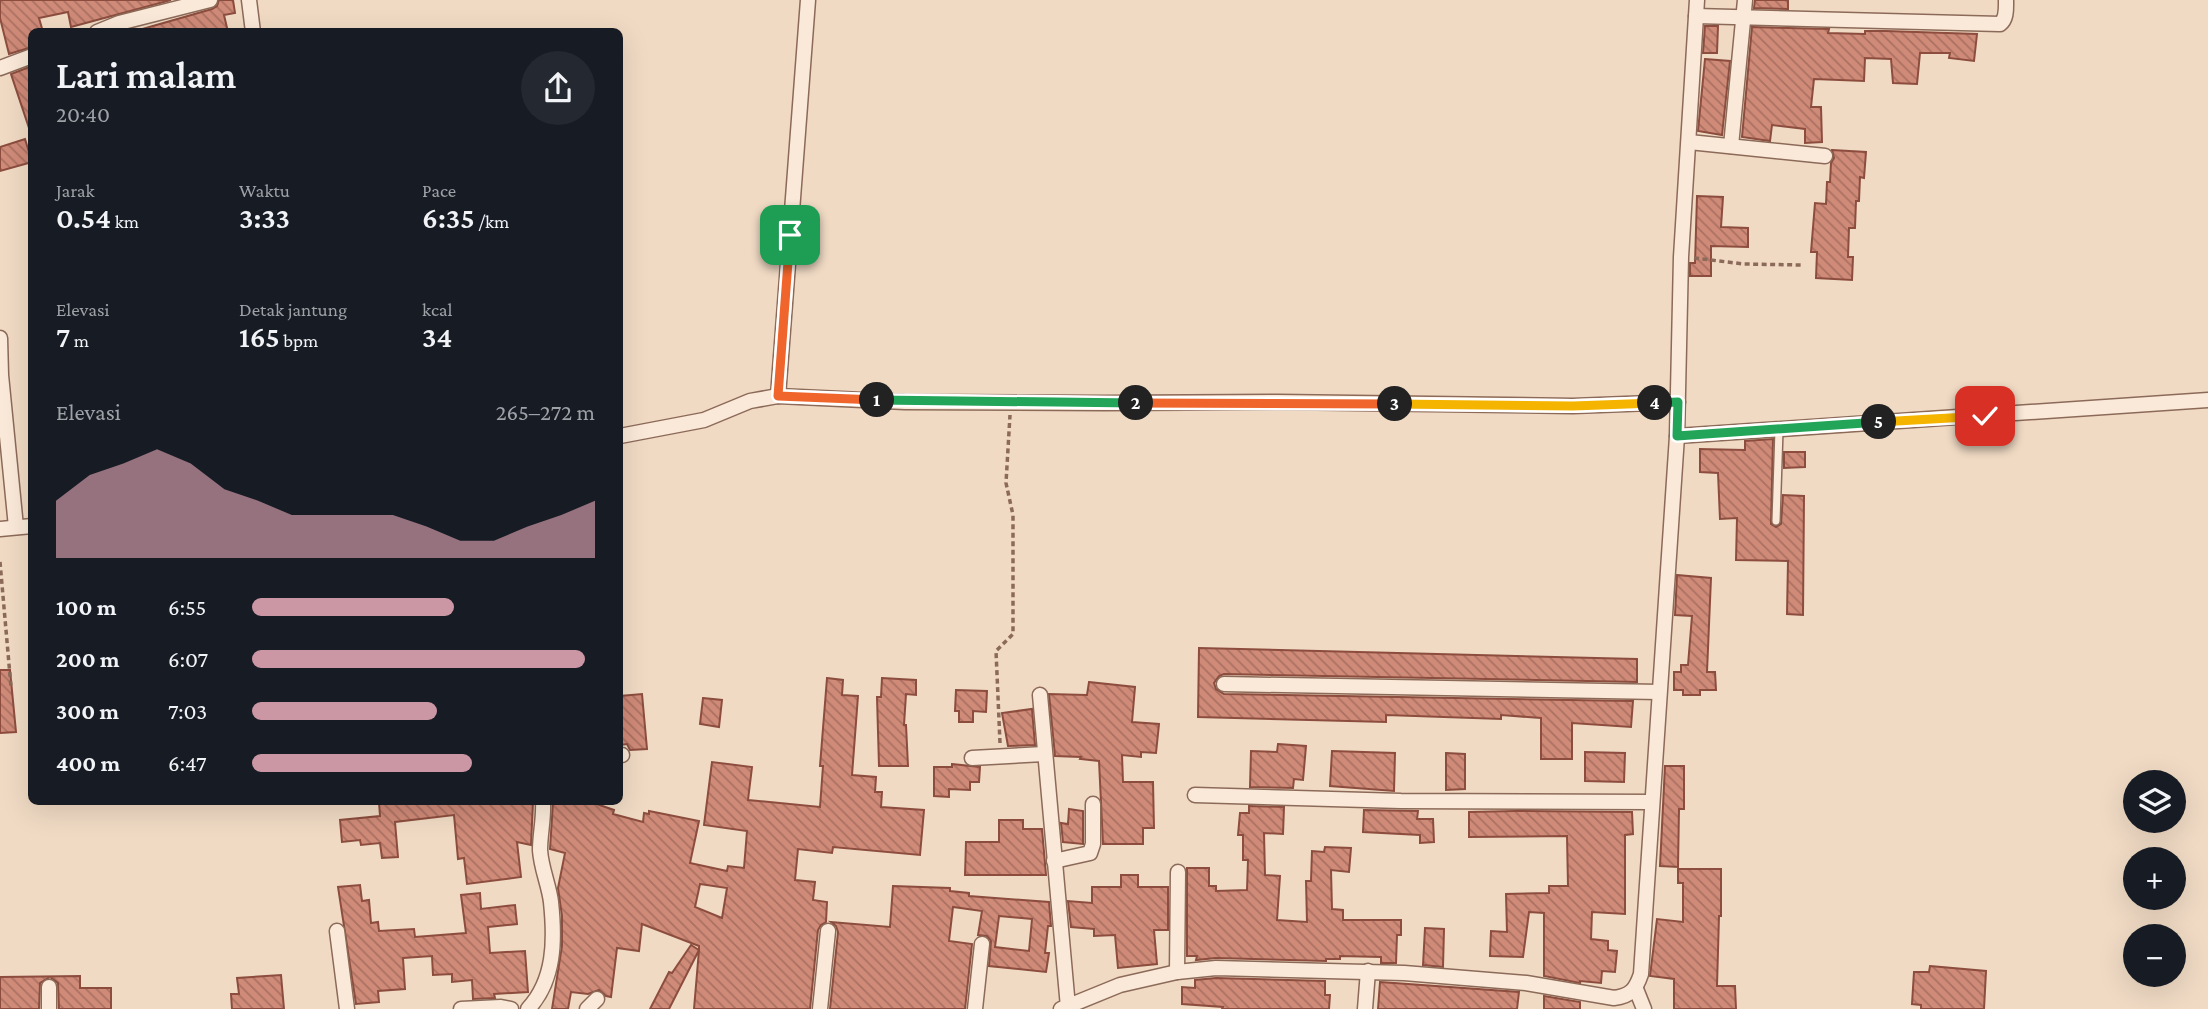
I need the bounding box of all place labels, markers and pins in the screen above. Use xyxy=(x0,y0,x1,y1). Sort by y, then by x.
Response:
pin xyxy=(760,205,820,265)
pin: 1 xyxy=(860,382,894,418)
pin: 2 xyxy=(1118,386,1154,420)
pin: 3 xyxy=(1378,386,1412,422)
pin: 4 xyxy=(1638,386,1672,420)
pin xyxy=(1955,386,2015,446)
pin: 5 xyxy=(1862,404,1896,440)

